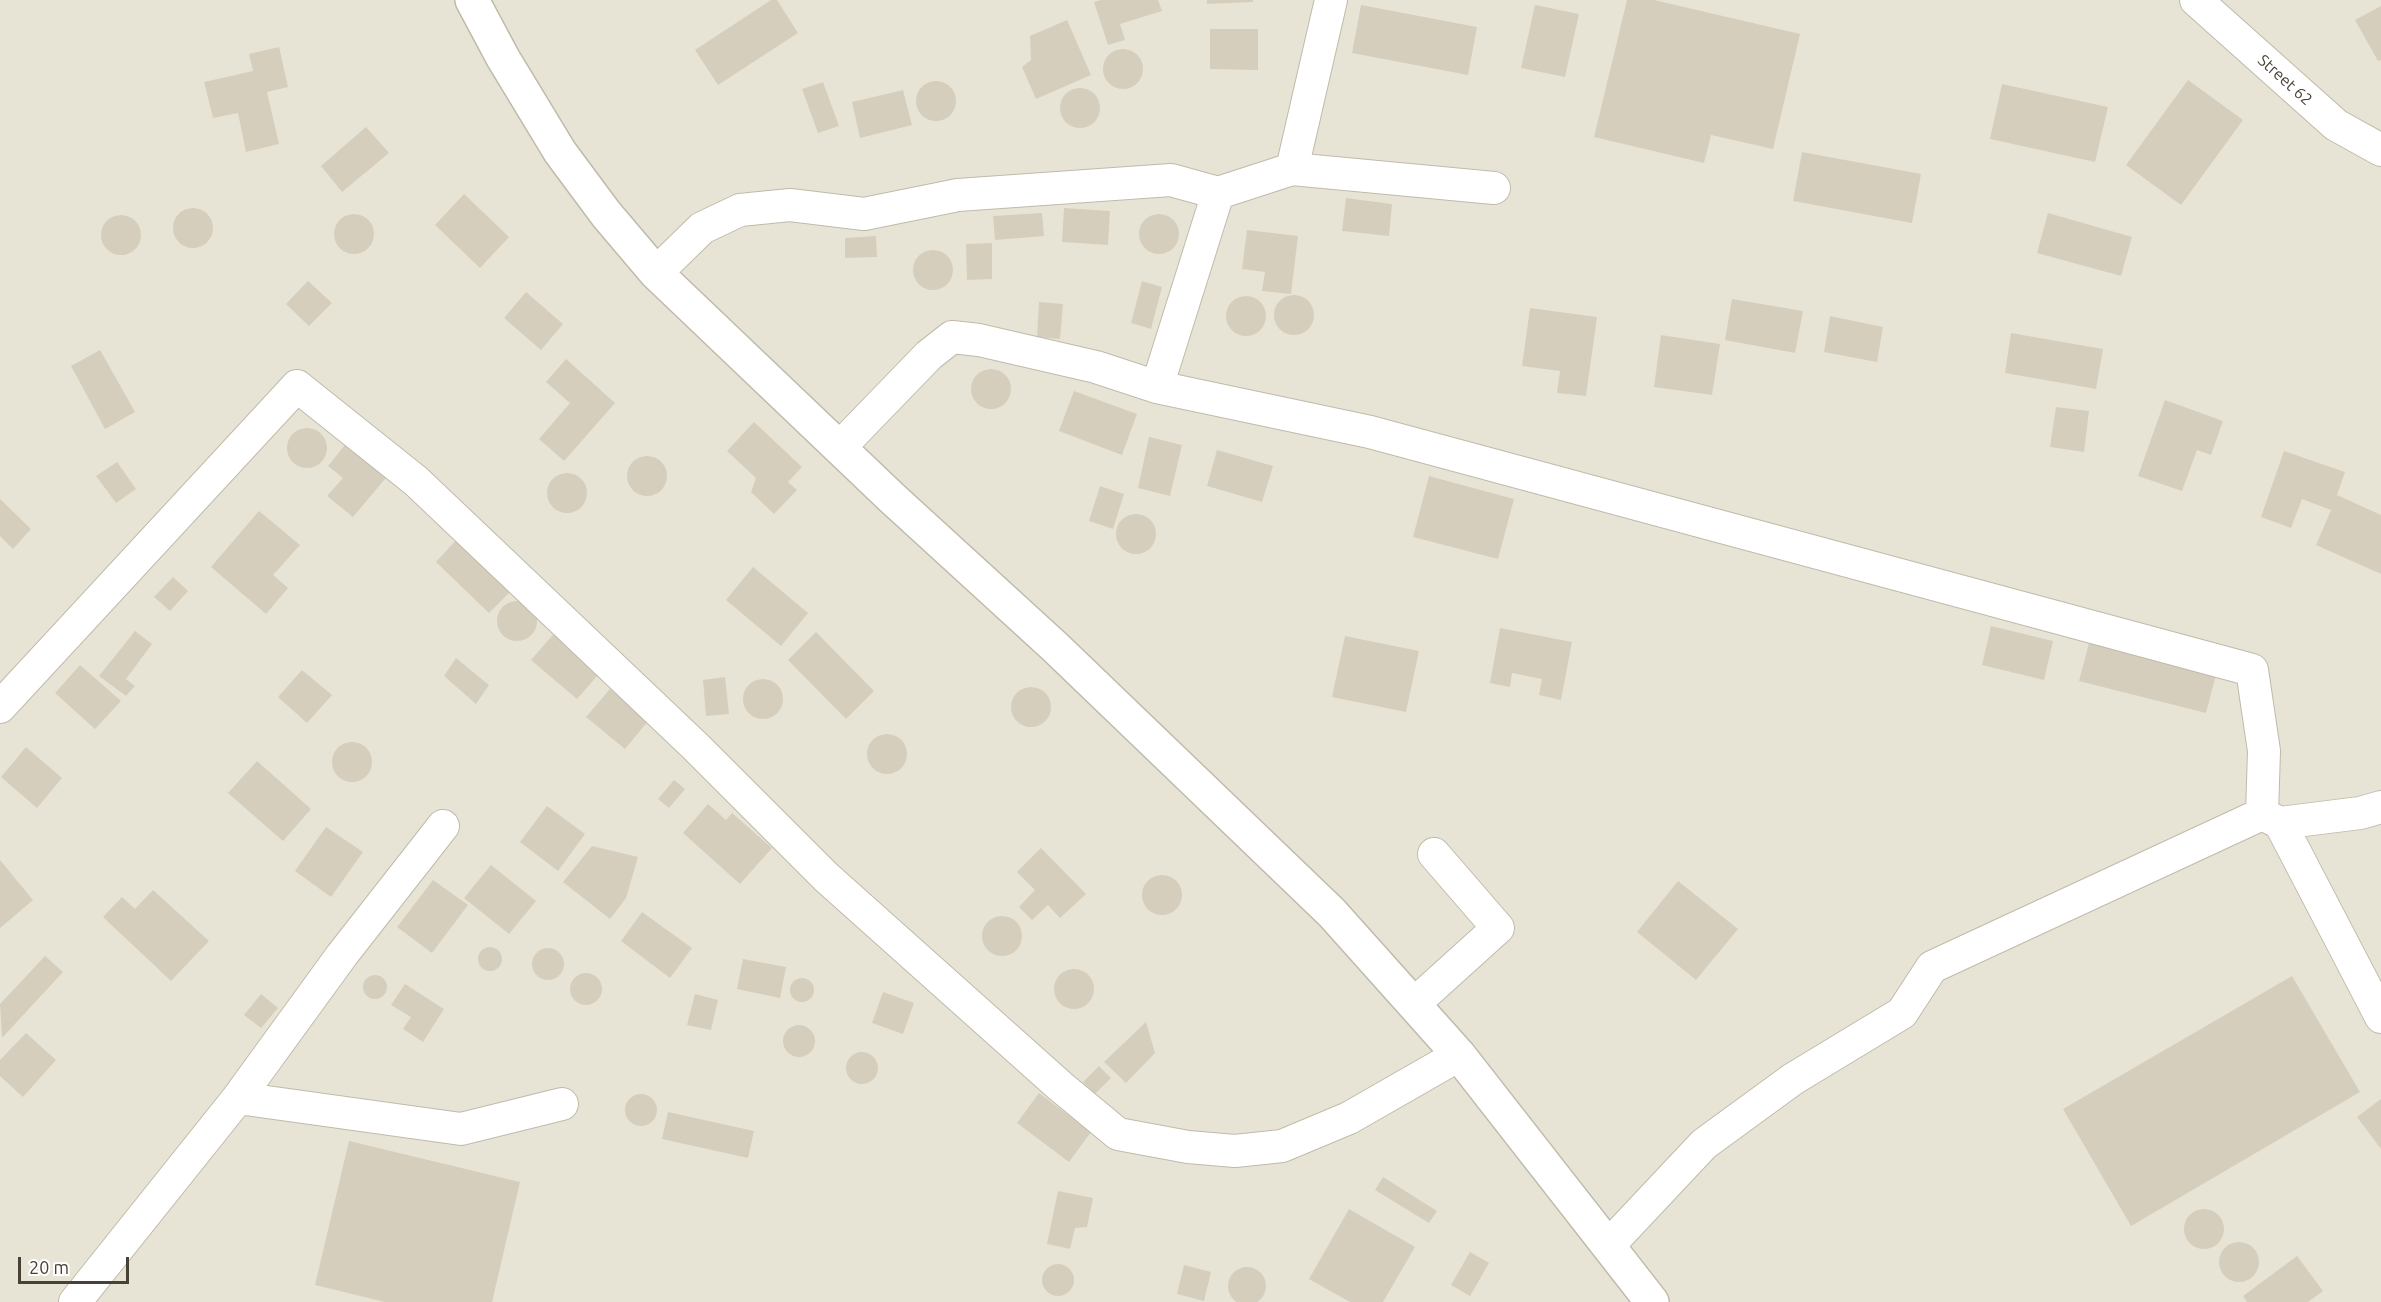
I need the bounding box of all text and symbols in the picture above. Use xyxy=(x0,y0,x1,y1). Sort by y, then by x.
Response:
street label: Street 62 xyxy=(2254,51,2316,109)
scale bar xyxy=(21,1245,132,1283)
text: 20 m xyxy=(29,1257,69,1277)

